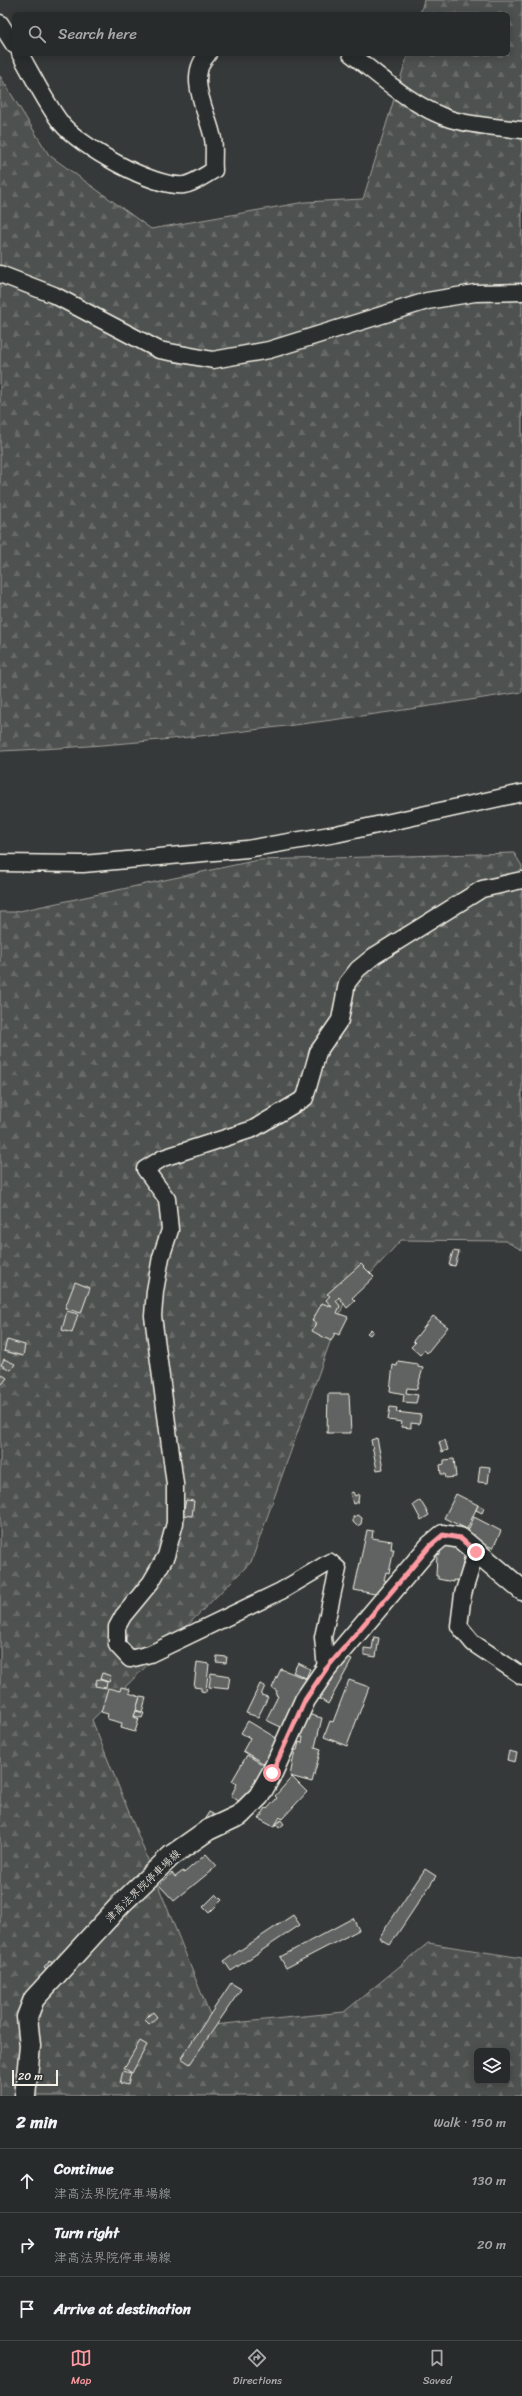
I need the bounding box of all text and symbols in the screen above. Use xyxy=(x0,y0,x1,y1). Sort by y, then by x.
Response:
search box xyxy=(12,12,510,56)
text: Search here xyxy=(58,21,137,47)
icon: search xyxy=(26,23,48,45)
route end xyxy=(467,1543,485,1561)
route start xyxy=(263,1764,281,1782)
street label: 津高法界院停車場線 xyxy=(101,1845,185,1927)
map controls xyxy=(474,2048,510,2084)
button: layers xyxy=(474,2048,510,2084)
text: 20 m xyxy=(18,2067,43,2086)
scale bar xyxy=(12,2068,58,2087)
text: 2 min xyxy=(16,2107,57,2137)
text: Walk · 150 m xyxy=(433,2111,506,2134)
text: Continue xyxy=(54,2156,114,2182)
text: 130 m xyxy=(472,2169,506,2192)
icon: ahead xyxy=(16,2170,38,2192)
text: 津高法界院停車場線 xyxy=(54,2182,171,2205)
text: Turn right xyxy=(54,2220,119,2246)
text: 20 m xyxy=(477,2233,506,2256)
icon: right xyxy=(16,2234,38,2256)
text: 津高法界院停車場線 xyxy=(54,2246,171,2269)
text: Arrive at destination xyxy=(54,2296,191,2322)
icon: arrive xyxy=(16,2298,38,2320)
tab: Map xyxy=(70,2347,92,2390)
tab: Directions xyxy=(233,2347,282,2390)
tab: Saved xyxy=(423,2347,452,2390)

